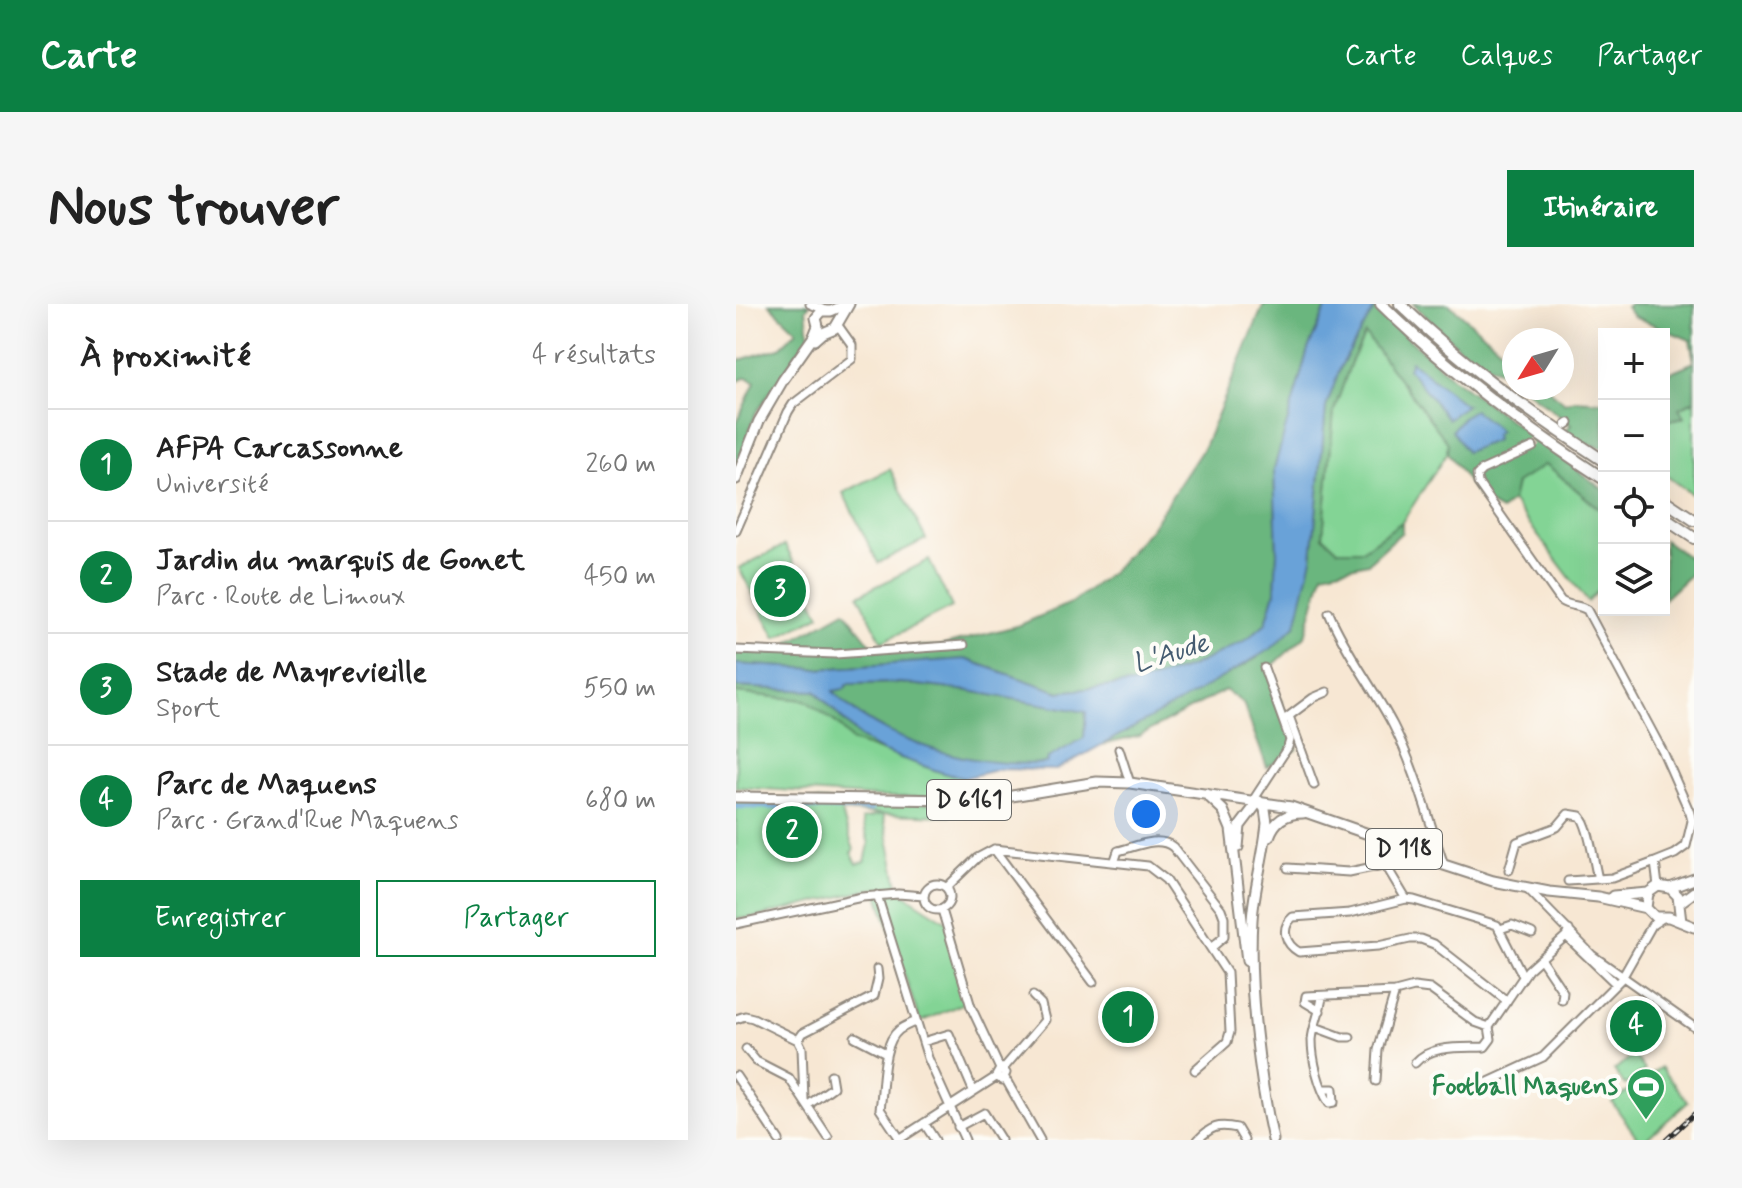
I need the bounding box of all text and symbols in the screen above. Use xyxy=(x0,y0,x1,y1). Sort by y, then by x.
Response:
text: Carte xyxy=(40,32,137,81)
text: Carte xyxy=(1345,38,1417,75)
text: Calques xyxy=(1461,38,1553,75)
text: Partager xyxy=(1597,38,1702,75)
button: Itinéraire xyxy=(1507,170,1694,247)
text: Nous trouver xyxy=(48,172,339,245)
north arrow xyxy=(1502,328,1574,400)
map controls xyxy=(1598,328,1670,616)
button: + xyxy=(1598,328,1670,400)
text: À proximité xyxy=(80,334,251,379)
text: 4 résultats xyxy=(532,339,656,373)
button: − xyxy=(1598,400,1670,472)
text: AFPA Carcassonne xyxy=(156,429,403,468)
text: 1 xyxy=(100,448,112,482)
text: 260 m xyxy=(586,448,656,482)
text: Université xyxy=(156,468,269,502)
button: locate xyxy=(1598,472,1670,544)
text: Jardin du marquis de Gonet xyxy=(156,541,525,580)
button: layers xyxy=(1598,544,1670,616)
text: 2 xyxy=(100,560,112,594)
text: 450 m xyxy=(584,560,656,594)
pin: 3 xyxy=(754,561,806,621)
text: Parc · Route de Limoux xyxy=(156,580,405,614)
water label: L'Aude xyxy=(1129,625,1214,683)
text: Stade de Mayrevieille xyxy=(156,653,427,692)
text: 3 xyxy=(100,672,112,706)
text: 550 m xyxy=(583,672,656,706)
text: Sport xyxy=(156,692,220,726)
text: Parc de Maquens xyxy=(156,765,377,804)
road number: D 6161 xyxy=(927,780,1011,820)
text: 4 xyxy=(98,784,114,818)
text: 680 m xyxy=(585,784,656,818)
your location xyxy=(1126,794,1166,834)
pin: 2 xyxy=(766,802,818,862)
text: Parc · Grand'Rue Maquens xyxy=(156,804,459,838)
road number: D 118 xyxy=(1366,829,1442,869)
button: Enregistrer xyxy=(80,880,360,957)
button: Partager xyxy=(376,880,656,957)
pin: 1 xyxy=(1102,987,1154,1047)
pin: 4 xyxy=(1610,996,1662,1056)
sports icon: Football Maquens xyxy=(1625,1066,1667,1121)
place label: Football Maquens xyxy=(1432,1070,1618,1104)

